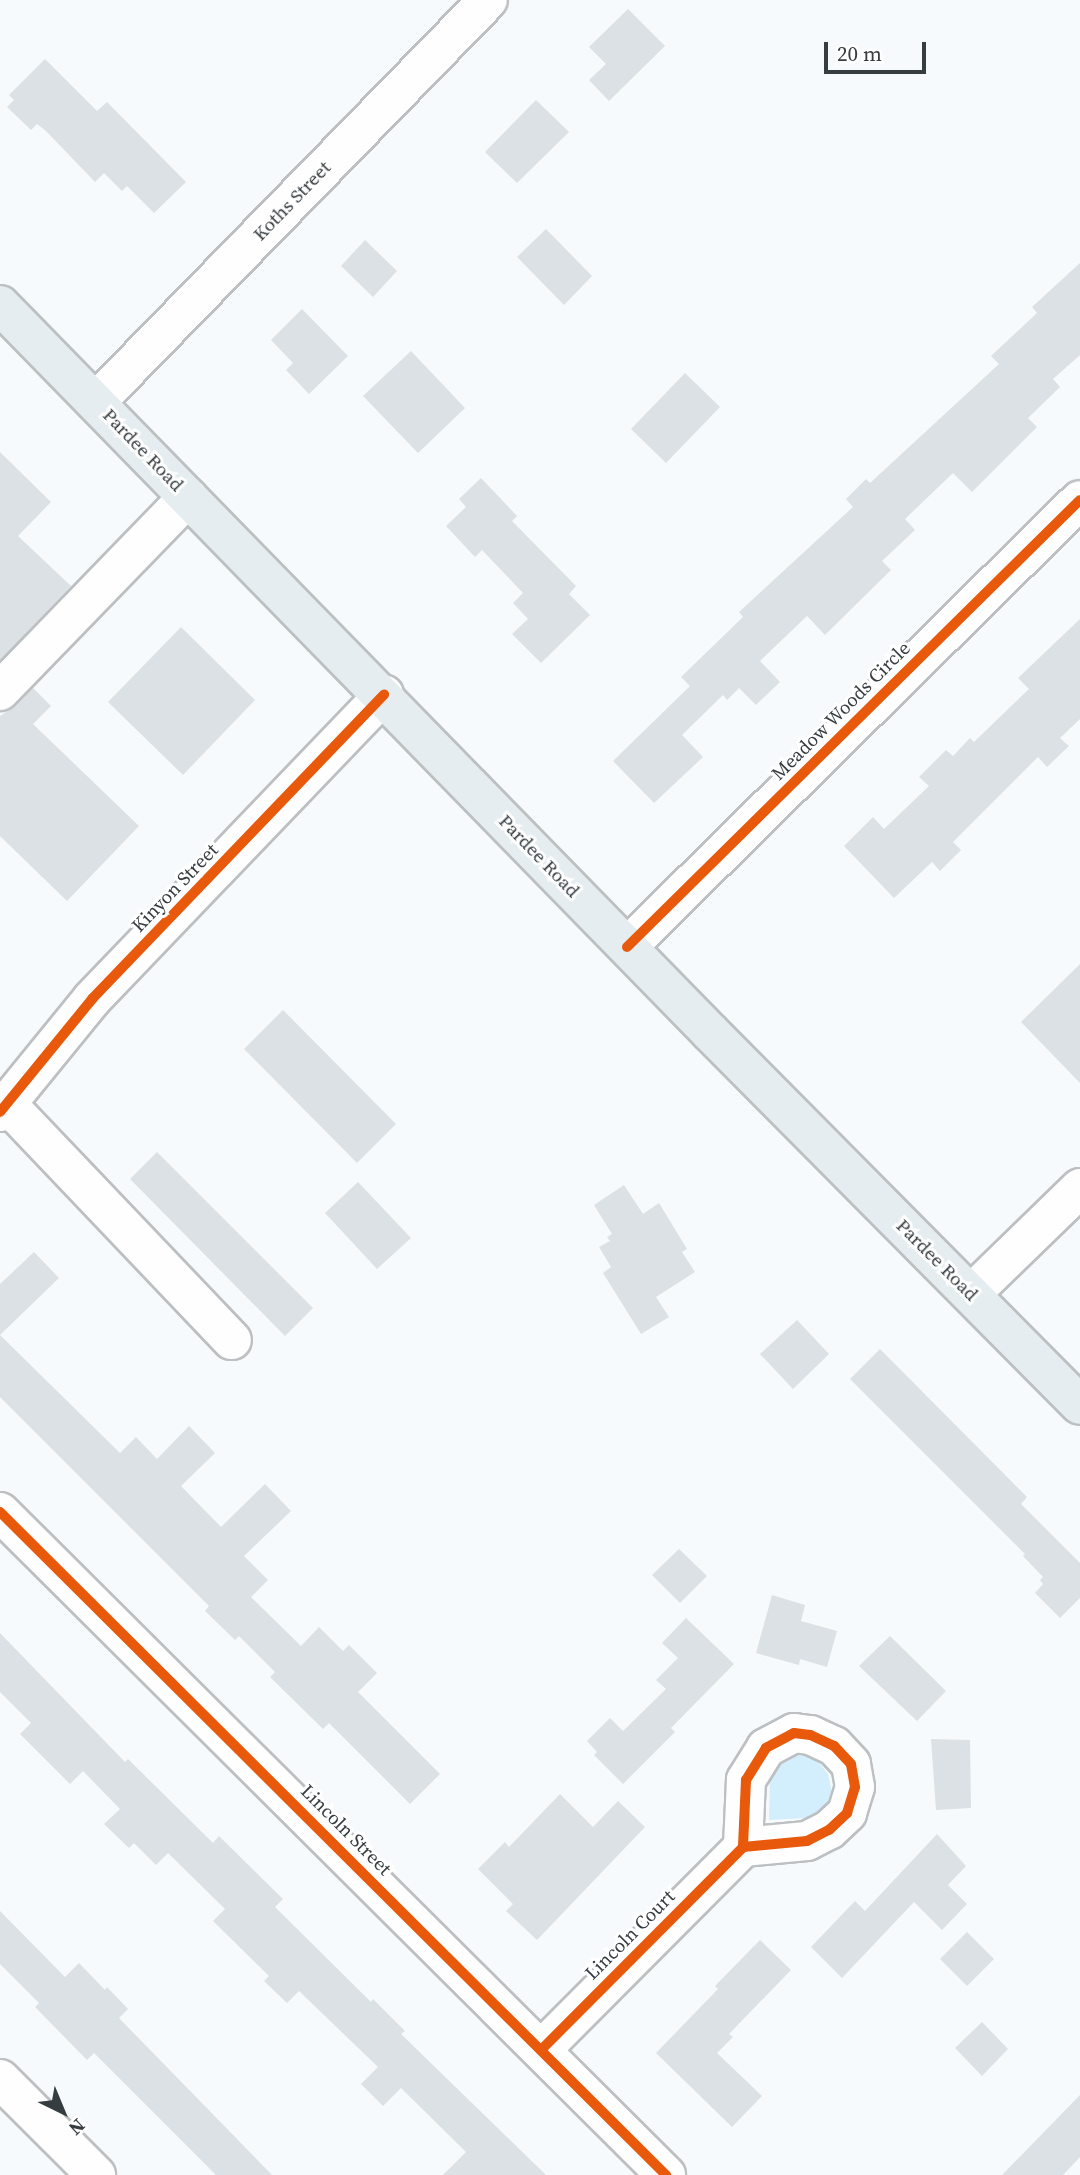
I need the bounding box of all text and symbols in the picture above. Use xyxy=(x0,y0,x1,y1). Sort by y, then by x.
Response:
scale bar xyxy=(828,28,930,72)
text: 20 m xyxy=(837,39,882,68)
street label: Koths Street xyxy=(248,156,336,246)
street label: Pardee Road xyxy=(98,404,188,496)
street label: Meadow Woods Circle xyxy=(767,637,915,785)
street label: Pardee Road xyxy=(494,810,584,902)
street label: Kinyon Street xyxy=(127,839,223,937)
street label: Pardee Road xyxy=(891,1214,983,1306)
street label: Lincoln Street xyxy=(296,1780,396,1880)
street label: Lincoln Court xyxy=(580,1885,680,1985)
north arrow xyxy=(28,2077,98,2147)
text: N xyxy=(63,2113,91,2142)

